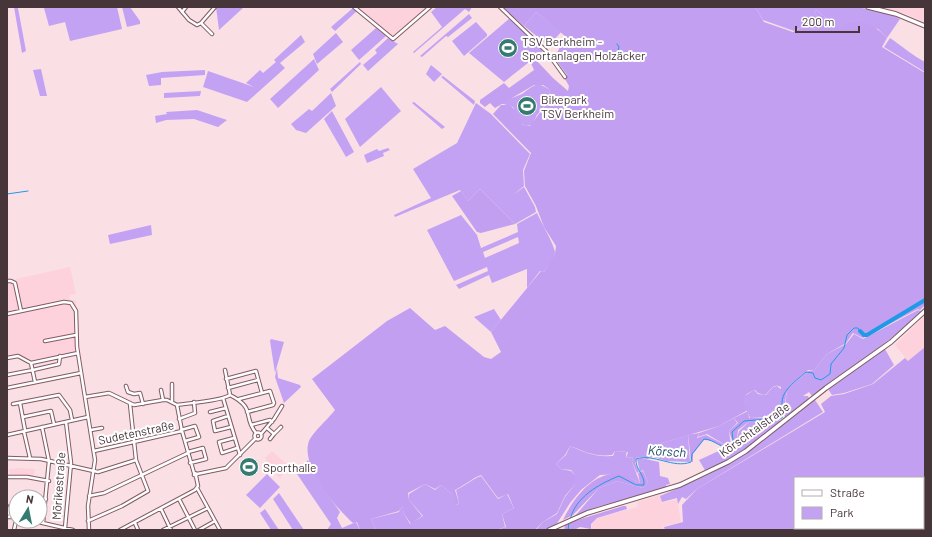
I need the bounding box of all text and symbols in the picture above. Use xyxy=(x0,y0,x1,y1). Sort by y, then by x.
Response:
scale bar xyxy=(796,8,859,34)
text: 200 m xyxy=(802,14,834,28)
place label: TSV Berkheim - Sportanlagen Holzäcker xyxy=(522,34,646,62)
sports icon: TSV Berkheim - Sportanlagen Holzäcker xyxy=(497,37,519,59)
place label: Bikepark TSV Berkheim xyxy=(541,92,614,120)
sports icon: Bikepark TSV Berkheim xyxy=(516,95,538,117)
street label: Körschtalstraße xyxy=(716,399,792,459)
street label: Sudetenstraße xyxy=(97,417,175,447)
water label: Körsch xyxy=(647,442,687,460)
street label: Mörikestraße xyxy=(49,451,67,521)
sports icon: Sporthalle xyxy=(238,456,260,478)
place label: Sporthalle xyxy=(263,460,317,474)
legend xyxy=(794,477,924,529)
text: Straße xyxy=(830,485,865,499)
north arrow xyxy=(8,489,48,529)
text: N xyxy=(25,492,35,506)
text: Park xyxy=(830,505,854,519)

